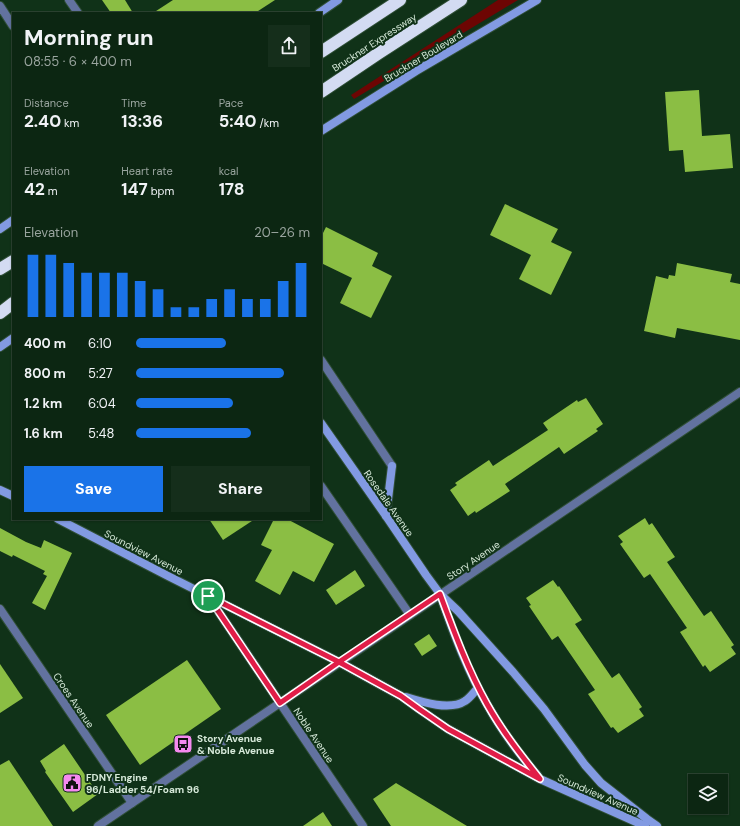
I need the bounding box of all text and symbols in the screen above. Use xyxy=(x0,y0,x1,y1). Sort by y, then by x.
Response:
street label: Bruckner Expressway xyxy=(330,10,419,75)
text: Morning run xyxy=(24,23,154,52)
button: share xyxy=(268,25,310,67)
street label: Bruckner Boulevard xyxy=(381,28,465,85)
text: 08:55 · 6 × 400 m xyxy=(24,53,132,70)
text: Distance xyxy=(24,96,69,110)
text: Time xyxy=(121,96,146,110)
text: Pace xyxy=(219,96,243,110)
text: 2.40 xyxy=(24,110,61,132)
text: 13:36 xyxy=(121,110,163,132)
text: 5:40 xyxy=(219,110,257,132)
text: km xyxy=(61,116,79,130)
text: /km xyxy=(257,116,279,130)
text: Elevation xyxy=(24,164,70,178)
text: Heart rate xyxy=(121,164,173,178)
text: kcal xyxy=(219,164,239,178)
text: 42 xyxy=(24,178,45,200)
text: 147 xyxy=(121,178,148,200)
text: 178 xyxy=(219,178,245,200)
text: m xyxy=(45,184,58,198)
text: bpm xyxy=(148,184,174,198)
text: Elevation xyxy=(24,224,78,241)
text: 20–26 m xyxy=(254,224,310,241)
text: 400 m xyxy=(24,335,66,352)
text: 6:10 xyxy=(88,335,112,352)
text: 800 m xyxy=(24,365,66,382)
text: 5:27 xyxy=(88,365,113,382)
text: 1.2 km xyxy=(24,395,62,412)
text: 6:04 xyxy=(88,395,116,412)
text: 1.6 km xyxy=(24,425,63,442)
text: 5:48 xyxy=(88,425,114,442)
button: Save xyxy=(24,466,163,512)
button: Share xyxy=(171,466,310,512)
street label: Rosedale Avenue xyxy=(361,467,417,539)
street label: Soundview Avenue xyxy=(102,527,186,578)
street label: Story Avenue xyxy=(444,538,503,583)
pin xyxy=(191,579,225,613)
icon: arrive xyxy=(197,585,219,607)
street label: Croes Avenue xyxy=(50,670,97,731)
street label: Noble Avenue xyxy=(290,705,337,766)
place label: Story Avenue & Noble Avenue xyxy=(197,732,274,757)
bus stop icon: Story Avenue & Noble Avenue xyxy=(172,733,194,755)
place label: FDNY Engine 96/Ladder 54/Foam 96 xyxy=(86,771,199,796)
street label: Soundview Avenue xyxy=(555,771,640,818)
public building icon: FDNY Engine 96/Ladder 54/Foam 96 xyxy=(61,772,83,794)
map controls xyxy=(688,774,728,814)
button: layers xyxy=(688,774,728,814)

